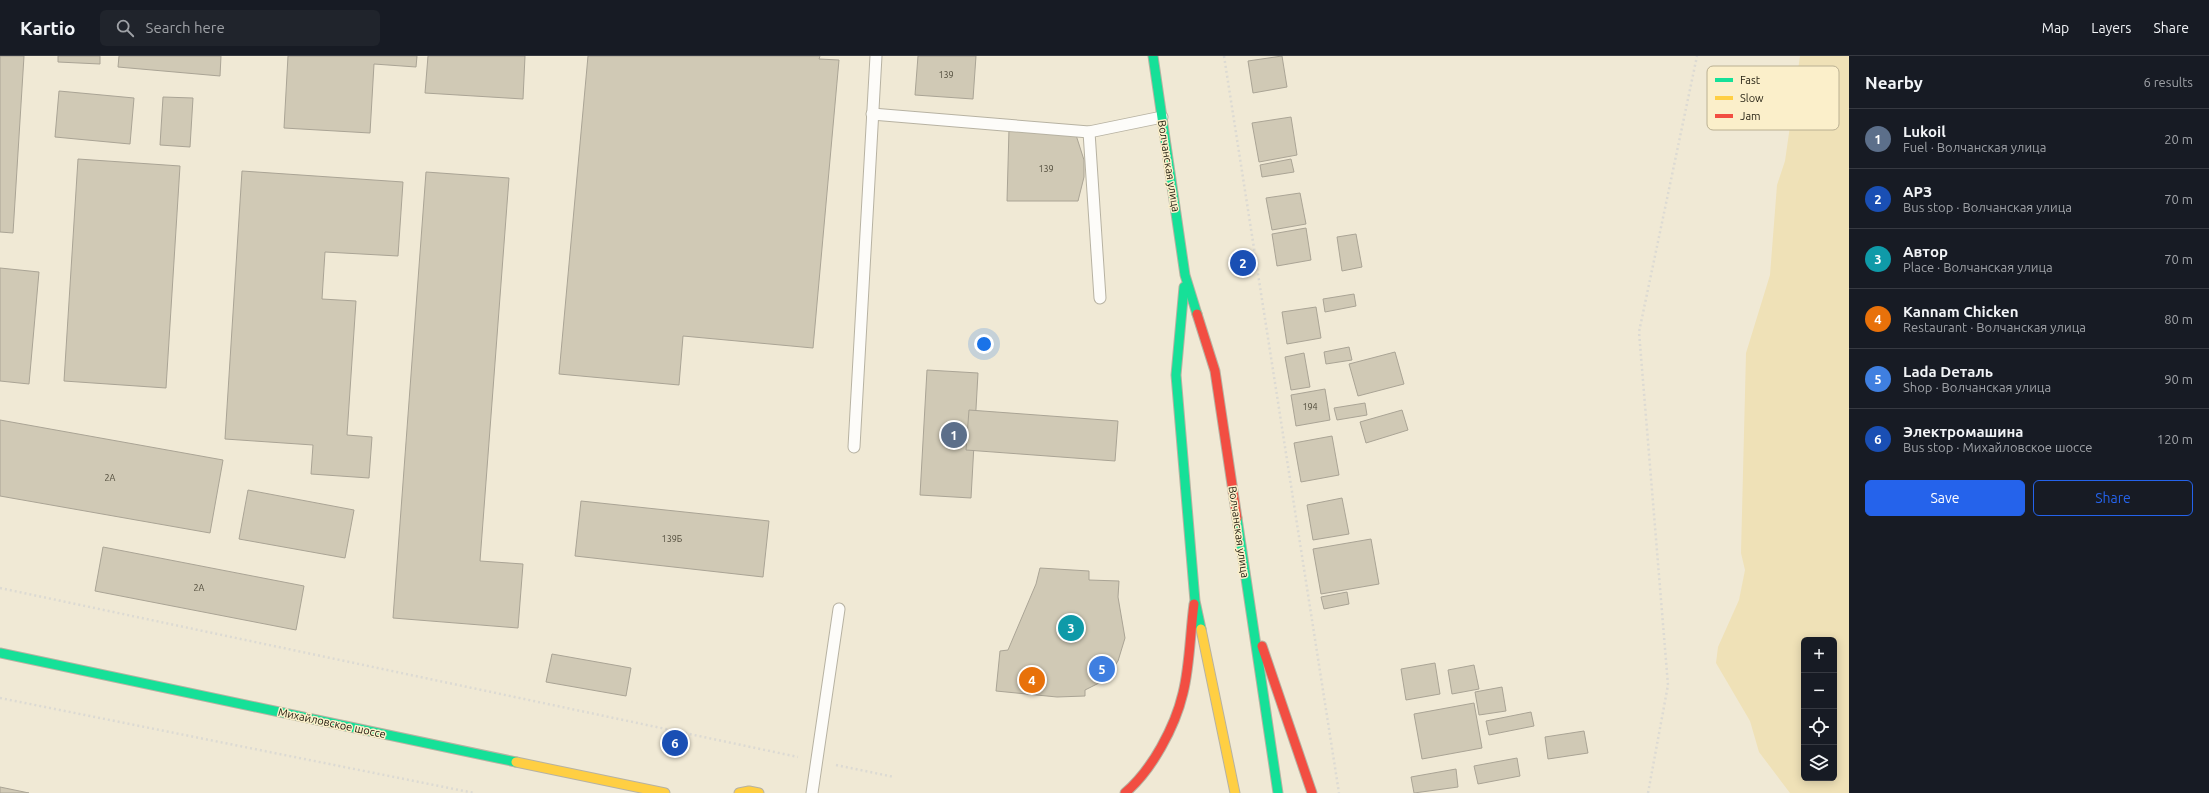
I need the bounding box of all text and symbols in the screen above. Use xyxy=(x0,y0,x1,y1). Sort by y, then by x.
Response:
search box xyxy=(100,10,380,46)
text: Kartio xyxy=(20,17,76,39)
icon: search xyxy=(114,17,136,39)
text: Search here xyxy=(146,19,225,36)
text: Map xyxy=(2042,20,2069,36)
text: Layers xyxy=(2091,20,2131,36)
text: Share xyxy=(2153,20,2189,36)
legend xyxy=(1707,66,1839,130)
house number: 139 xyxy=(938,70,954,80)
text: Nearby xyxy=(1865,73,1923,92)
text: Fast xyxy=(1740,74,1761,86)
text: 6 results xyxy=(2143,75,2193,89)
text: Slow xyxy=(1740,92,1764,104)
text: Jam xyxy=(1740,110,1761,122)
street label: Волчанская улица xyxy=(1156,119,1182,213)
text: Lukoil xyxy=(1903,123,1946,140)
text: 1 xyxy=(1874,132,1882,146)
text: 20 m xyxy=(2164,132,2193,146)
text: Fuel · Волчанская улица xyxy=(1903,140,2046,154)
house number: 139 xyxy=(1038,164,1054,174)
text: АРЗ xyxy=(1903,183,1932,200)
text: 2 xyxy=(1874,192,1882,206)
text: 70 m xyxy=(2164,192,2193,206)
text: Bus stop · Волчанская улица xyxy=(1903,200,2072,214)
text: Автор xyxy=(1903,243,1948,260)
pin: 2 xyxy=(1230,248,1256,278)
text: 3 xyxy=(1874,252,1882,266)
text: 70 m xyxy=(2164,252,2193,266)
text: Place · Волчанская улица xyxy=(1903,260,2053,274)
text: Kannam Chicken xyxy=(1903,303,2018,320)
text: 4 xyxy=(1874,312,1882,326)
text: 80 m xyxy=(2164,312,2193,326)
text: Restaurant · Волчанская улица xyxy=(1903,320,2086,334)
your location xyxy=(974,334,994,354)
text: Lada Dеталь xyxy=(1903,363,1993,380)
text: 5 xyxy=(1874,372,1882,386)
text: 90 m xyxy=(2164,372,2193,386)
text: Shop · Волчанская улица xyxy=(1903,380,2051,394)
house number: 194 xyxy=(1302,402,1318,412)
pin: 1 xyxy=(941,420,967,450)
text: Электромашина xyxy=(1903,423,2024,440)
text: 6 xyxy=(1874,432,1882,446)
text: 120 m xyxy=(2157,432,2193,446)
text: Bus stop · Михайловское шоссе xyxy=(1903,440,2092,454)
house number: 2А xyxy=(105,473,116,483)
button: Save xyxy=(1865,480,2025,516)
button: Share xyxy=(2033,480,2193,516)
street label: Волчанская улица xyxy=(1227,485,1251,579)
house number: 139Б xyxy=(662,534,683,544)
house number: 2А xyxy=(194,583,205,593)
pin: 3 xyxy=(1058,613,1084,643)
map controls xyxy=(1801,637,1837,781)
button: + xyxy=(1801,637,1837,673)
pin: 5 xyxy=(1089,654,1115,684)
pin: 4 xyxy=(1019,665,1045,695)
button: − xyxy=(1801,673,1837,709)
street label: Михайловское шоссе xyxy=(277,706,387,740)
button: locate xyxy=(1801,709,1837,745)
pin: 6 xyxy=(662,728,688,758)
button: layers xyxy=(1801,745,1837,781)

